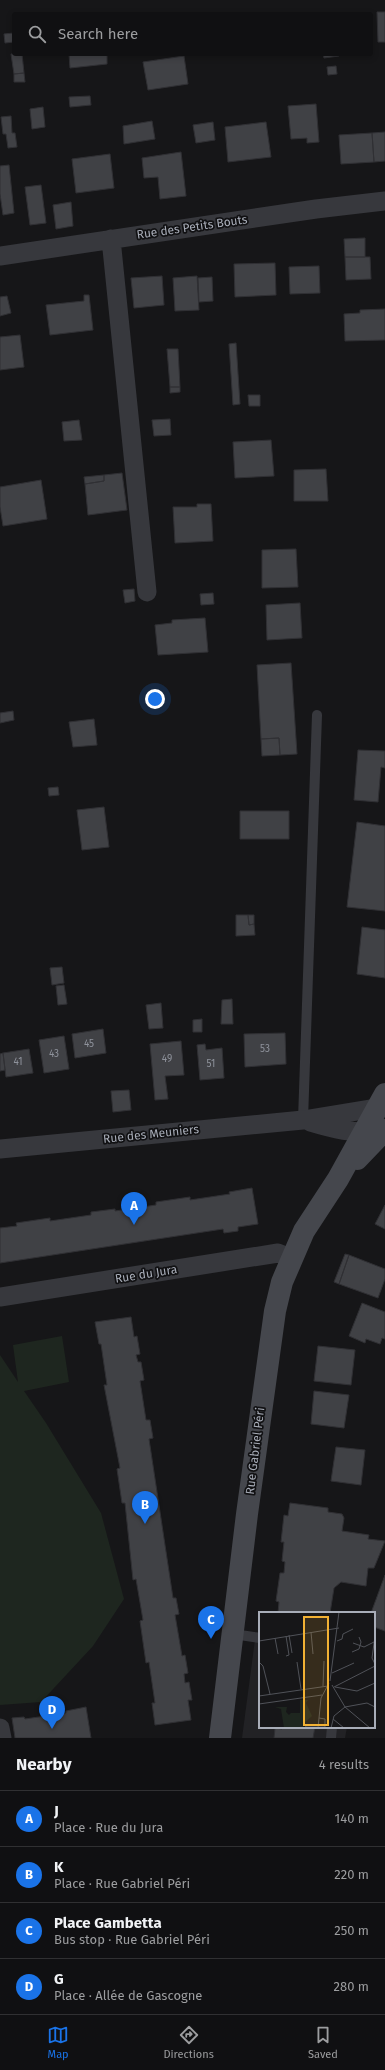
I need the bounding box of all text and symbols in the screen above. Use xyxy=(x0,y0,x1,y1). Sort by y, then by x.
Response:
search box xyxy=(12,12,373,56)
icon: search xyxy=(26,23,48,45)
text: Search here xyxy=(58,25,138,43)
street label: Rue des Petits Bouts xyxy=(136,212,249,242)
your location xyxy=(145,689,165,709)
house number: 45 xyxy=(84,1038,94,1050)
house number: 53 xyxy=(260,1043,270,1055)
house number: 43 xyxy=(49,1048,59,1060)
house number: 49 xyxy=(162,1053,172,1065)
house number: 41 xyxy=(13,1056,23,1068)
house number: 51 xyxy=(207,1058,215,1070)
street label: Rue des Meuniers xyxy=(102,1122,200,1146)
pin: A xyxy=(121,1192,147,1225)
street label: Rue du Jura xyxy=(114,1262,178,1286)
street label: Rue Gabriel Péri xyxy=(243,1407,267,1495)
pin: B xyxy=(132,1491,158,1524)
pin: C xyxy=(198,1606,224,1639)
inset map xyxy=(259,1612,375,1728)
pin: D xyxy=(39,1696,65,1729)
text: Nearby xyxy=(16,1754,71,1775)
text: 4 results xyxy=(319,1757,369,1772)
text: J xyxy=(54,1802,59,1820)
text: A xyxy=(25,1811,33,1826)
text: 140 m xyxy=(335,1811,369,1826)
text: Place · Rue du Jura xyxy=(54,1820,163,1835)
text: K xyxy=(54,1858,64,1876)
text: B xyxy=(25,1867,33,1882)
text: 220 m xyxy=(334,1867,369,1882)
text: Place · Rue Gabriel Péri xyxy=(54,1876,190,1891)
text: Place Gambetta xyxy=(54,1914,162,1932)
text: C xyxy=(25,1923,33,1938)
text: 250 m xyxy=(334,1923,369,1938)
text: Bus stop · Rue Gabriel Péri xyxy=(54,1932,210,1947)
text: G xyxy=(54,1970,64,1988)
text: D xyxy=(25,1979,33,1994)
text: 280 m xyxy=(334,1979,369,1994)
text: Place · Allée de Gascogne xyxy=(54,1988,202,2003)
tab: Map xyxy=(47,2024,69,2061)
tab: Directions xyxy=(163,2024,214,2061)
tab: Saved xyxy=(308,2024,338,2061)

